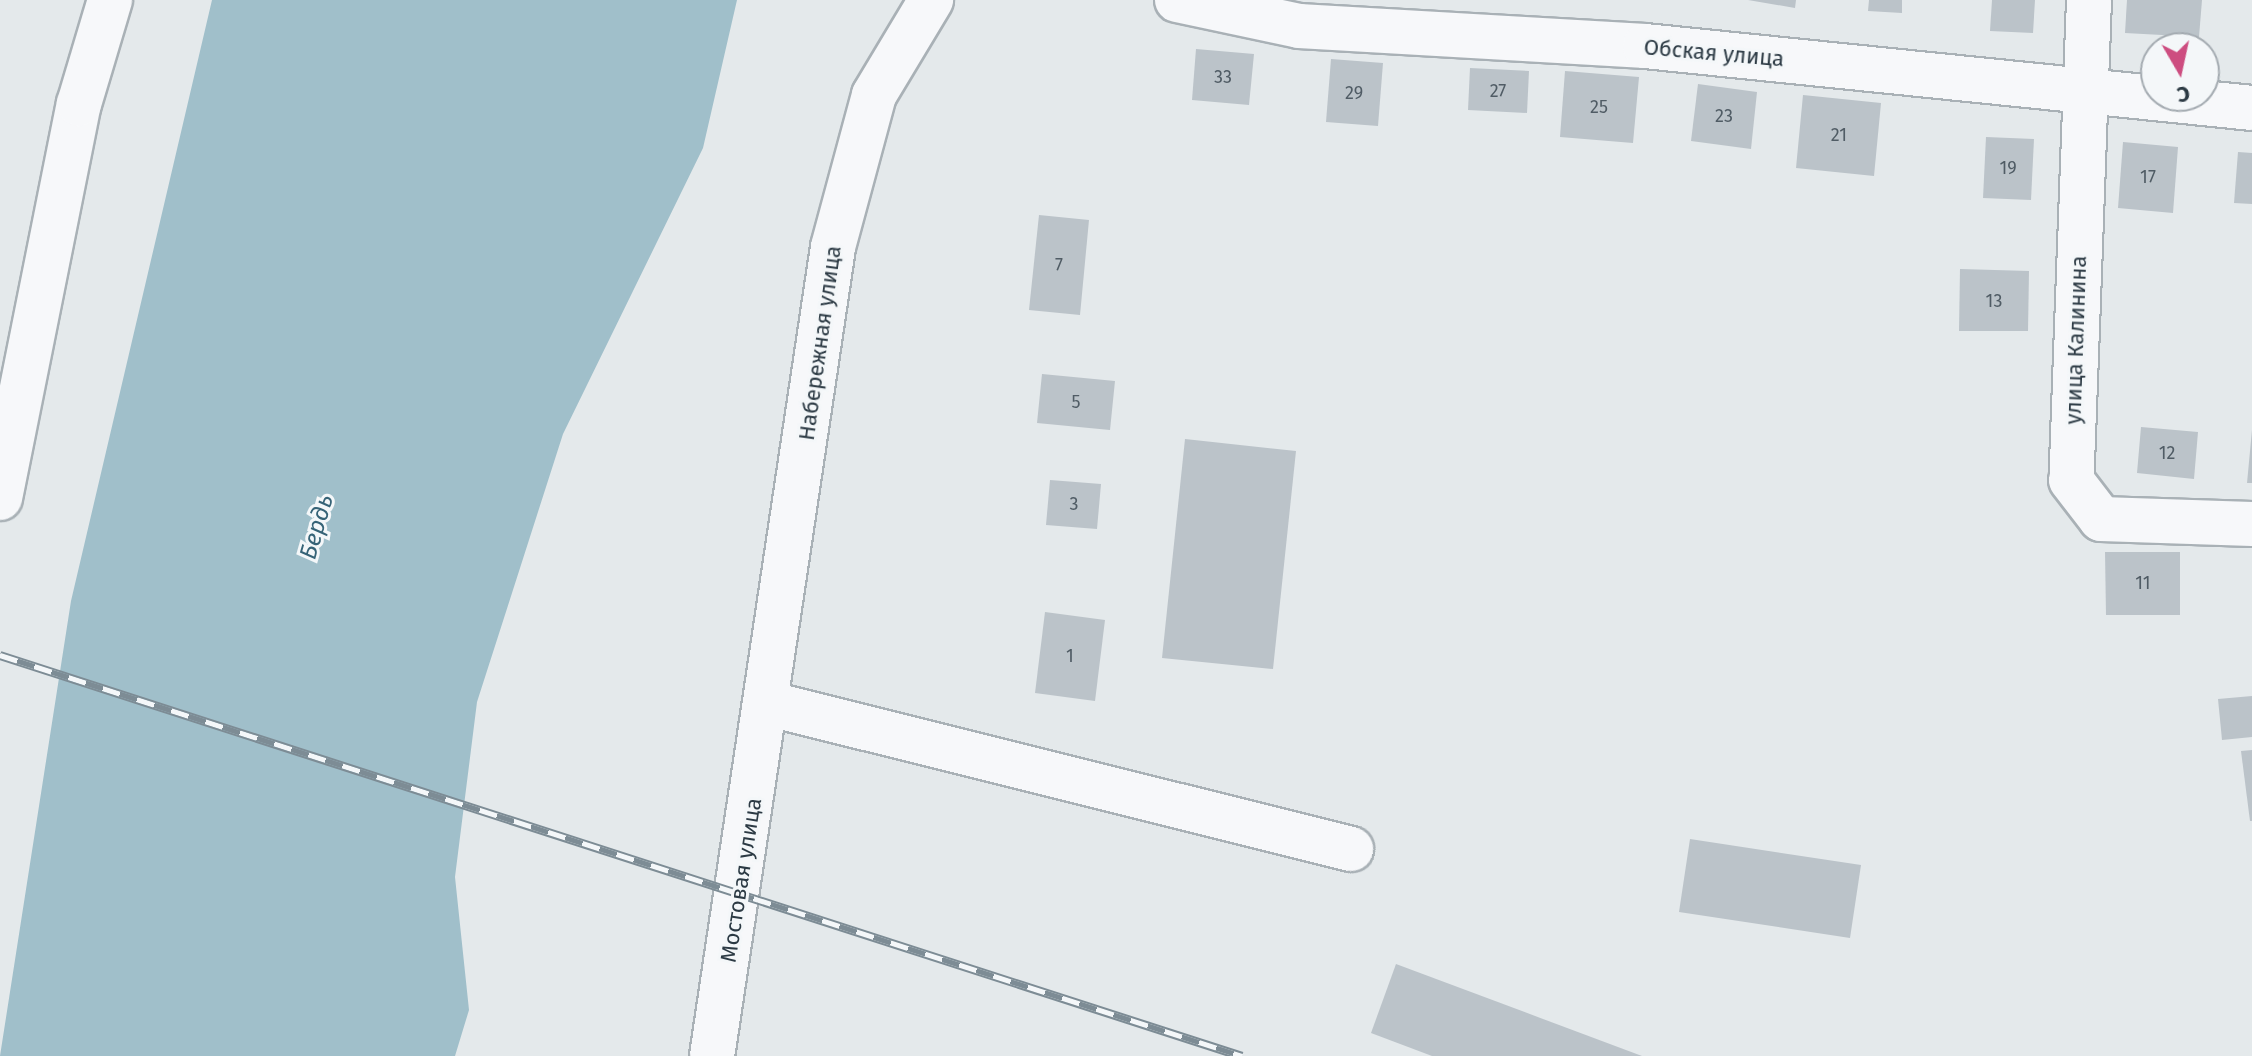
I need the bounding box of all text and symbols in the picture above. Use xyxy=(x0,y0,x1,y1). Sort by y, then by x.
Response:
north arrow xyxy=(2140,32,2220,112)
street label: Обская улица xyxy=(1643,34,1785,72)
house number: 33 xyxy=(1214,66,1232,88)
house number: 27 xyxy=(1490,80,1506,102)
text: С xyxy=(2175,80,2192,109)
house number: 29 xyxy=(1345,82,1363,104)
house number: 25 xyxy=(1590,96,1608,118)
house number: 23 xyxy=(1715,105,1733,127)
house number: 21 xyxy=(1831,124,1847,146)
house number: 19 xyxy=(1999,157,2017,179)
house number: 17 xyxy=(2140,166,2156,188)
street label: Набережная улица xyxy=(793,244,847,442)
house number: 7 xyxy=(1055,254,1063,276)
street label: улица Калинина xyxy=(2060,255,2092,425)
house number: 13 xyxy=(1986,290,2002,312)
house number: 5 xyxy=(1071,391,1081,413)
house number: 12 xyxy=(2159,442,2175,464)
water label: Бердь xyxy=(294,491,340,563)
house number: 3 xyxy=(1070,493,1078,515)
house number: 11 xyxy=(2135,572,2151,594)
house number: 1 xyxy=(1066,645,1074,667)
street label: Мостовая улица xyxy=(715,796,767,964)

